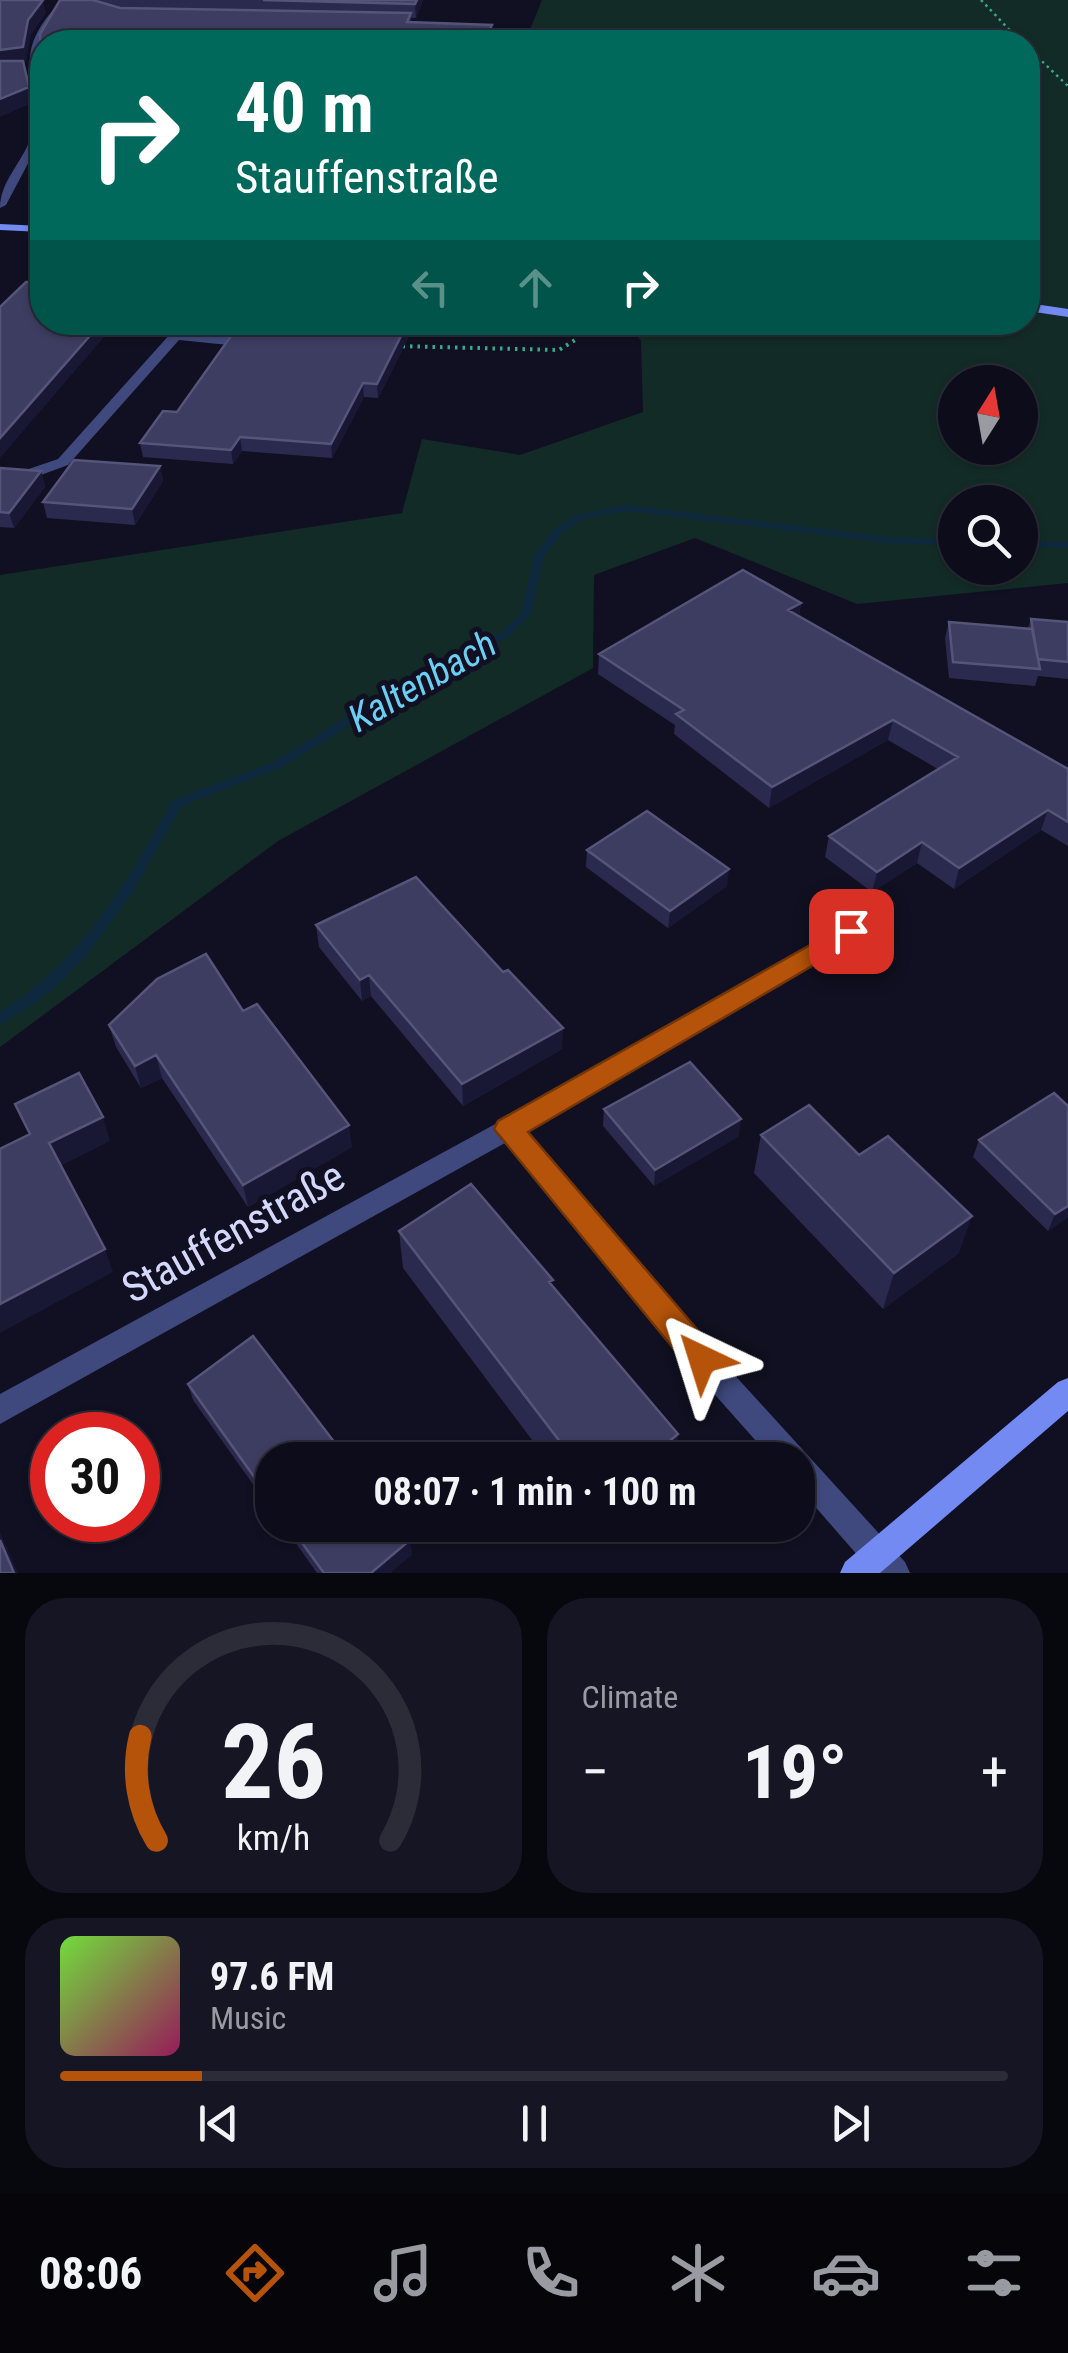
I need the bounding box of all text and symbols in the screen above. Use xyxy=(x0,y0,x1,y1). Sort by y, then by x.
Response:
text: 40 m xyxy=(235,67,374,149)
icon: right xyxy=(70,70,200,200)
text: Stauffenstraße xyxy=(235,151,499,204)
icon: left xyxy=(403,260,458,315)
icon: ahead xyxy=(508,260,563,315)
icon: right xyxy=(613,260,668,315)
north arrow xyxy=(938,365,1038,465)
map controls xyxy=(938,365,1038,585)
button: search xyxy=(938,485,1038,585)
water label: Kaltenbach xyxy=(340,621,504,741)
pin xyxy=(809,889,894,974)
icon: arrive xyxy=(824,904,879,959)
street label: Stauffenstraße xyxy=(114,1151,352,1313)
position arrow xyxy=(650,1307,754,1411)
speed limit sign: 30 xyxy=(30,1412,160,1542)
text: 08:07 · 1 min · 100 m xyxy=(374,1470,696,1514)
text: Climate xyxy=(582,1678,678,1716)
text: 26 xyxy=(221,1702,326,1823)
text: 19° xyxy=(742,1728,847,1816)
text: − xyxy=(582,1740,609,1804)
text: + xyxy=(981,1740,1008,1804)
text: km/h xyxy=(236,1817,310,1859)
text: 97.6 FM xyxy=(210,1955,334,1999)
text: Music xyxy=(210,1999,286,2037)
icon: previous xyxy=(191,2096,246,2151)
icon: pause xyxy=(507,2096,562,2151)
icon: next xyxy=(823,2096,878,2151)
icon: directions xyxy=(220,2238,290,2308)
icon: music xyxy=(368,2238,438,2308)
icon: phone xyxy=(516,2238,586,2308)
icon: climate xyxy=(663,2238,733,2308)
icon: car xyxy=(811,2238,881,2308)
icon: filters xyxy=(959,2238,1029,2308)
text: 08:06 xyxy=(39,2247,142,2300)

